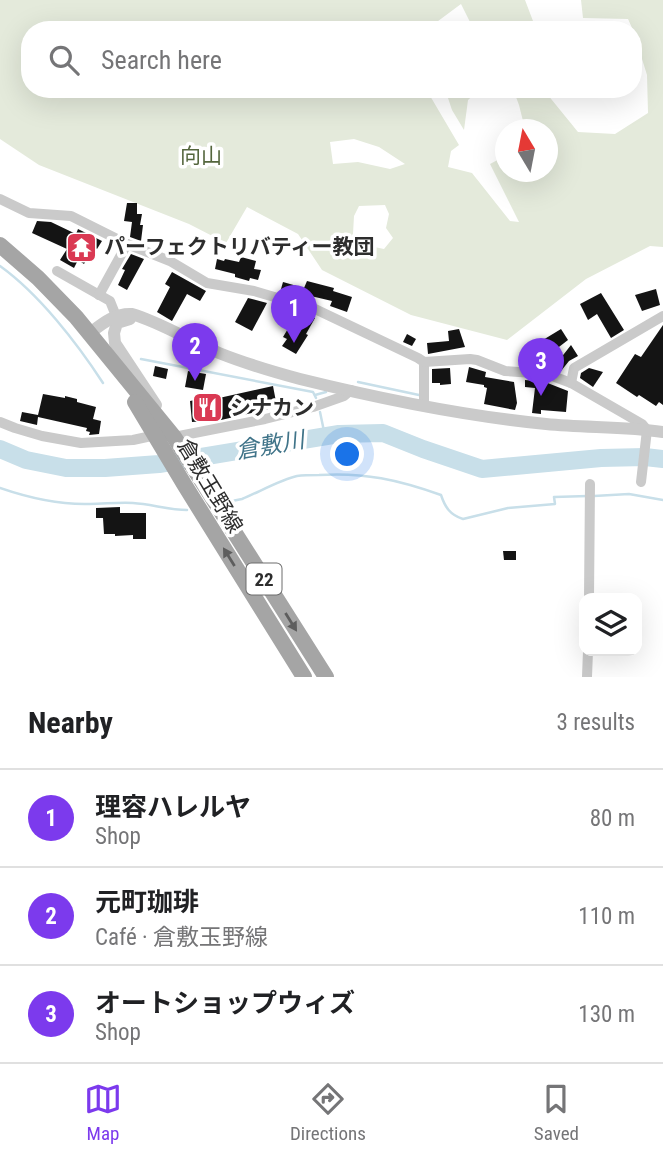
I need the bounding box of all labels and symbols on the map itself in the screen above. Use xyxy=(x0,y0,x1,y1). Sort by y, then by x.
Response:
north arrow xyxy=(495,119,558,182)
park label: 向山 xyxy=(180,144,222,168)
temple icon: パーフェクトリバティー教団 xyxy=(64,230,98,264)
place label: パーフェクトリバティー教団 xyxy=(104,235,374,259)
pin: 1 xyxy=(271,285,317,343)
pin: 2 xyxy=(172,323,218,381)
pin: 3 xyxy=(518,338,564,396)
restaurant icon: シナカン xyxy=(190,391,224,425)
place label: シナカン xyxy=(230,396,314,420)
water label: 倉敷川 xyxy=(234,426,309,465)
street label: 倉敷玉野線 xyxy=(173,435,247,537)
your location xyxy=(330,437,364,471)
one-way arrow xyxy=(223,547,236,566)
road number: 22 xyxy=(246,564,282,594)
one-way arrow xyxy=(284,612,297,631)

